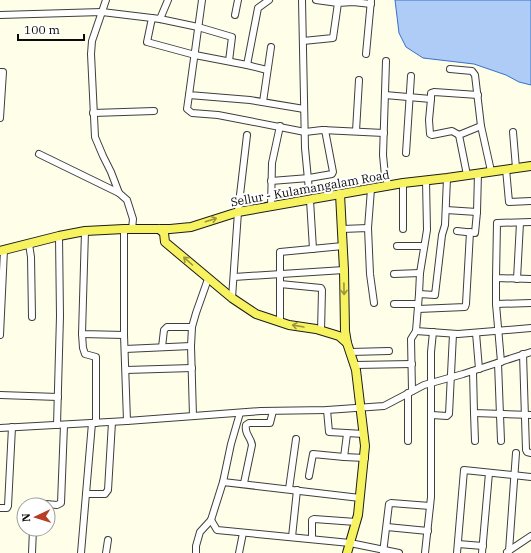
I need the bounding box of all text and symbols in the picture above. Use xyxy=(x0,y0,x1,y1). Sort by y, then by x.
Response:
scale bar xyxy=(18,16,84,42)
text: 100 m xyxy=(24,22,60,37)
street label: Sellur - Kulamangalam Road xyxy=(229,167,391,209)
one-way arrow xyxy=(205,216,217,224)
one-way arrow xyxy=(183,257,193,266)
one-way arrow xyxy=(341,282,348,295)
one-way arrow xyxy=(292,322,305,330)
north arrow xyxy=(16,497,56,537)
text: N xyxy=(19,513,33,523)

